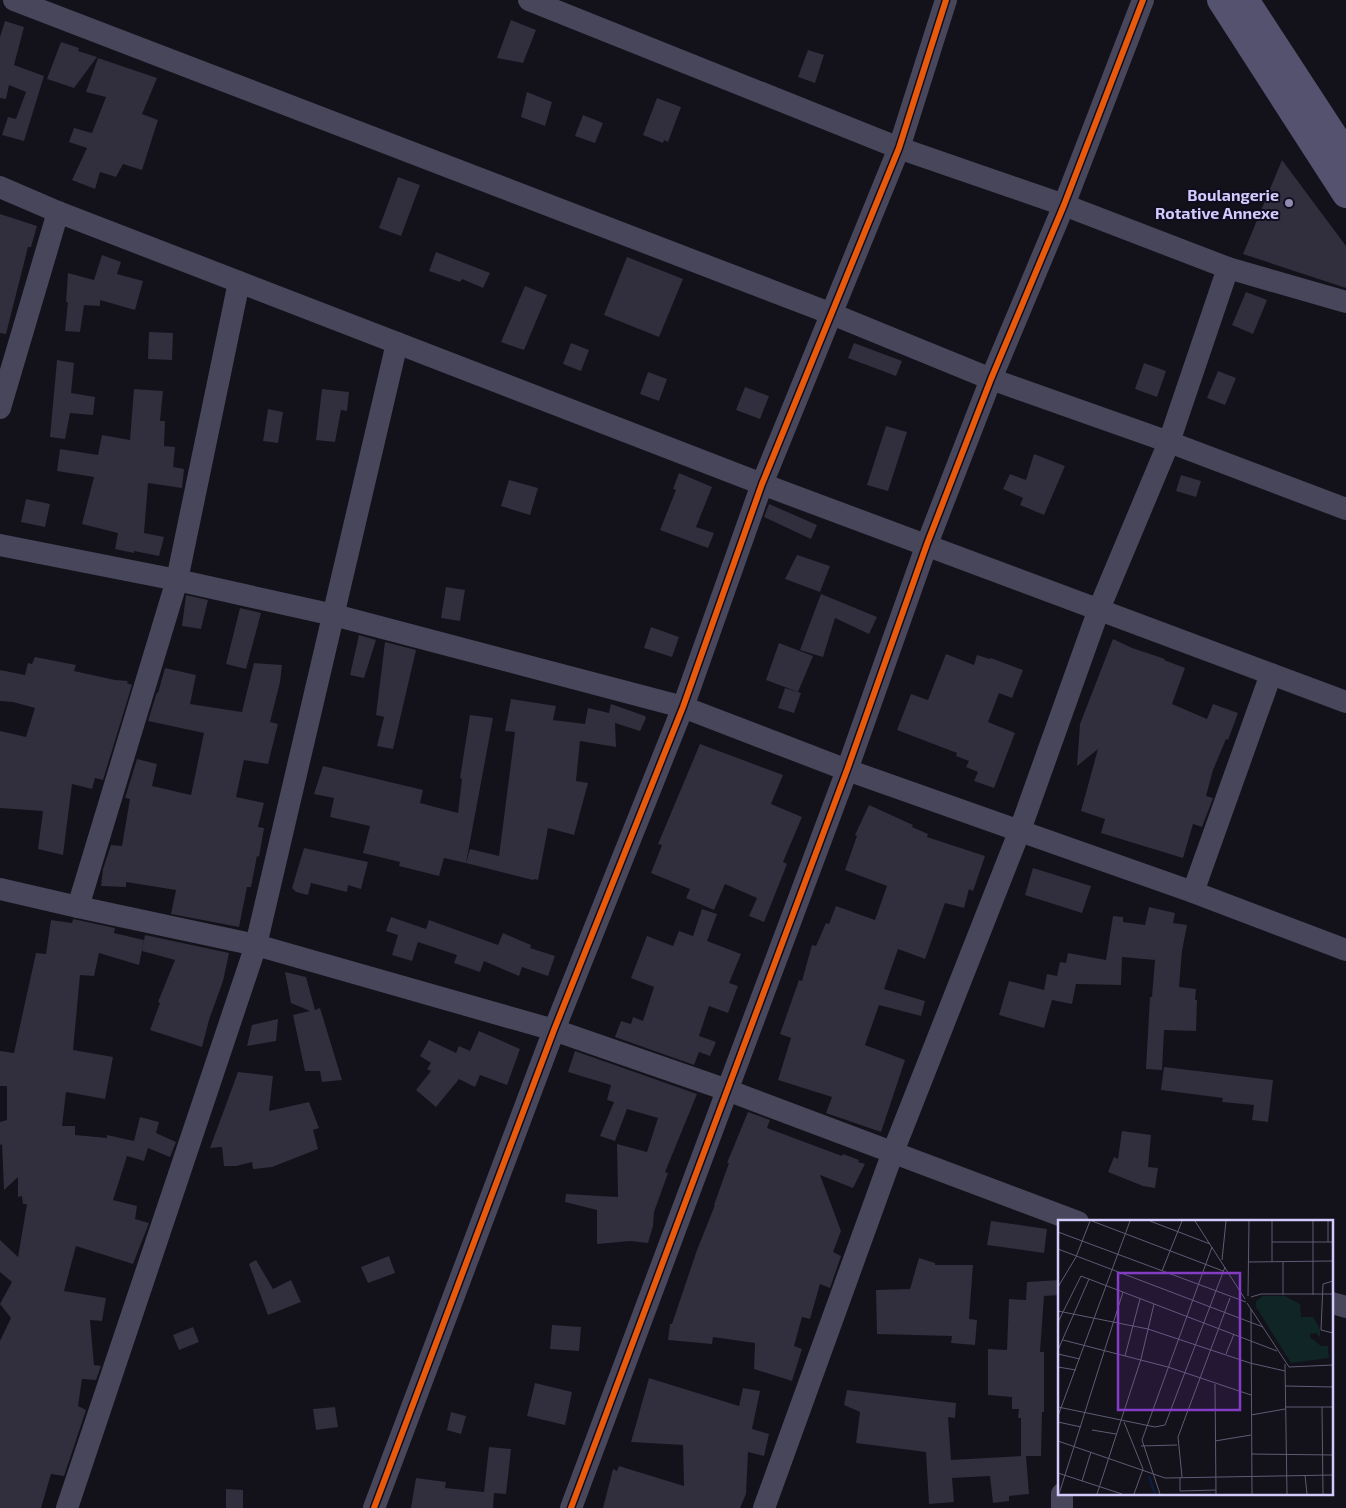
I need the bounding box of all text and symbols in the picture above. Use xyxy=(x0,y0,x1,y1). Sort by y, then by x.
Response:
place label: Boulangerie Rotative Annexe xyxy=(1155,185,1279,222)
marker: Boulangerie Rotative Annexe xyxy=(1283,197,1295,209)
inset map xyxy=(1058,1220,1334,1496)

